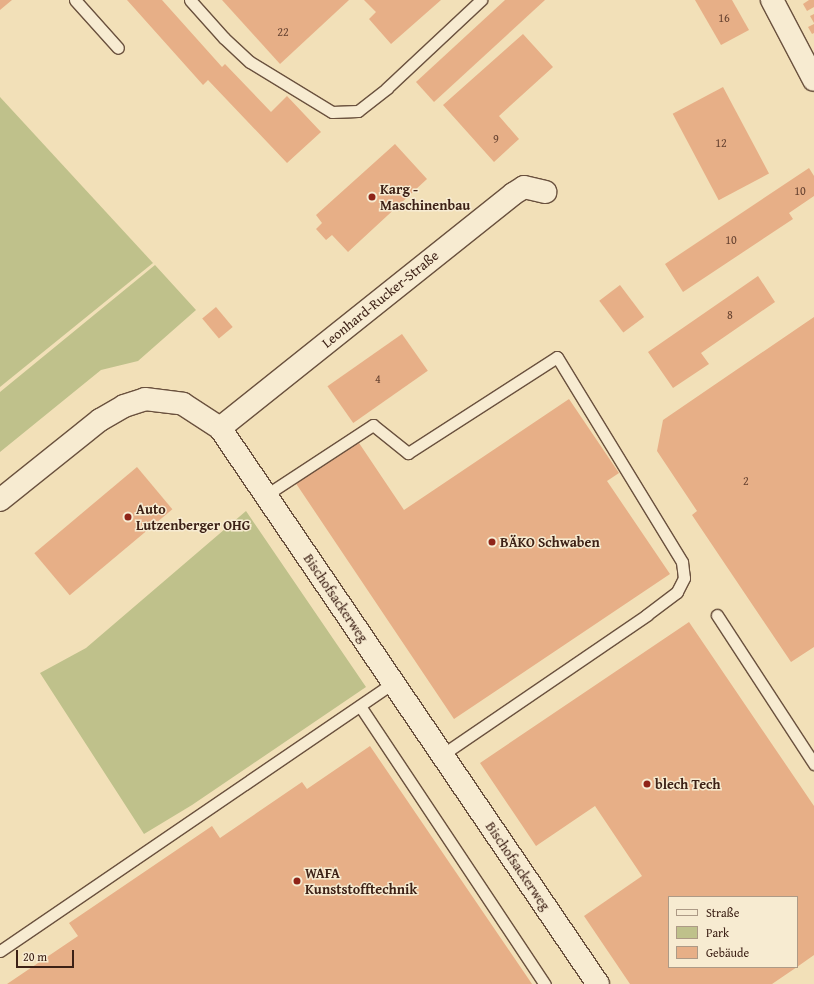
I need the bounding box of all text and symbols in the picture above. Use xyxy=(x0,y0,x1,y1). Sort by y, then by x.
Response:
house number: 16 xyxy=(718,11,730,25)
house number: 22 xyxy=(277,25,289,39)
house number: 9 xyxy=(493,132,499,146)
house number: 12 xyxy=(715,136,727,150)
place label: Karg - Maschinenbau xyxy=(380,181,470,214)
house number: 10 xyxy=(794,184,806,198)
marker: Karg - Maschinenbau xyxy=(367,192,377,202)
house number: 10 xyxy=(725,233,737,247)
street label: Leonhard-Rucker-Straße xyxy=(318,247,442,351)
house number: 8 xyxy=(727,308,733,322)
house number: 4 xyxy=(375,372,381,386)
house number: 2 xyxy=(743,474,749,488)
place label: Auto Lutzenberger OHG xyxy=(136,501,250,534)
marker: Auto Lutzenberger OHG xyxy=(123,512,133,522)
place label: BÄKO Schwaben xyxy=(500,534,600,550)
marker: BÄKO Schwaben xyxy=(487,537,497,547)
street label: Bischofsackerweg xyxy=(300,550,372,646)
place label: blech Tech xyxy=(655,776,721,792)
marker: blech Tech xyxy=(642,779,652,789)
street label: Bischofsackerweg xyxy=(482,818,554,914)
place label: WAFA Kunststofftechnik xyxy=(305,865,417,898)
marker: WAFA Kunststofftechnik xyxy=(292,876,302,886)
legend xyxy=(668,896,798,968)
text: Straße xyxy=(706,904,739,921)
text: Park xyxy=(706,924,729,941)
scale bar xyxy=(18,942,76,968)
text: Gebäude xyxy=(706,944,749,961)
text: 20 m xyxy=(23,948,47,965)

